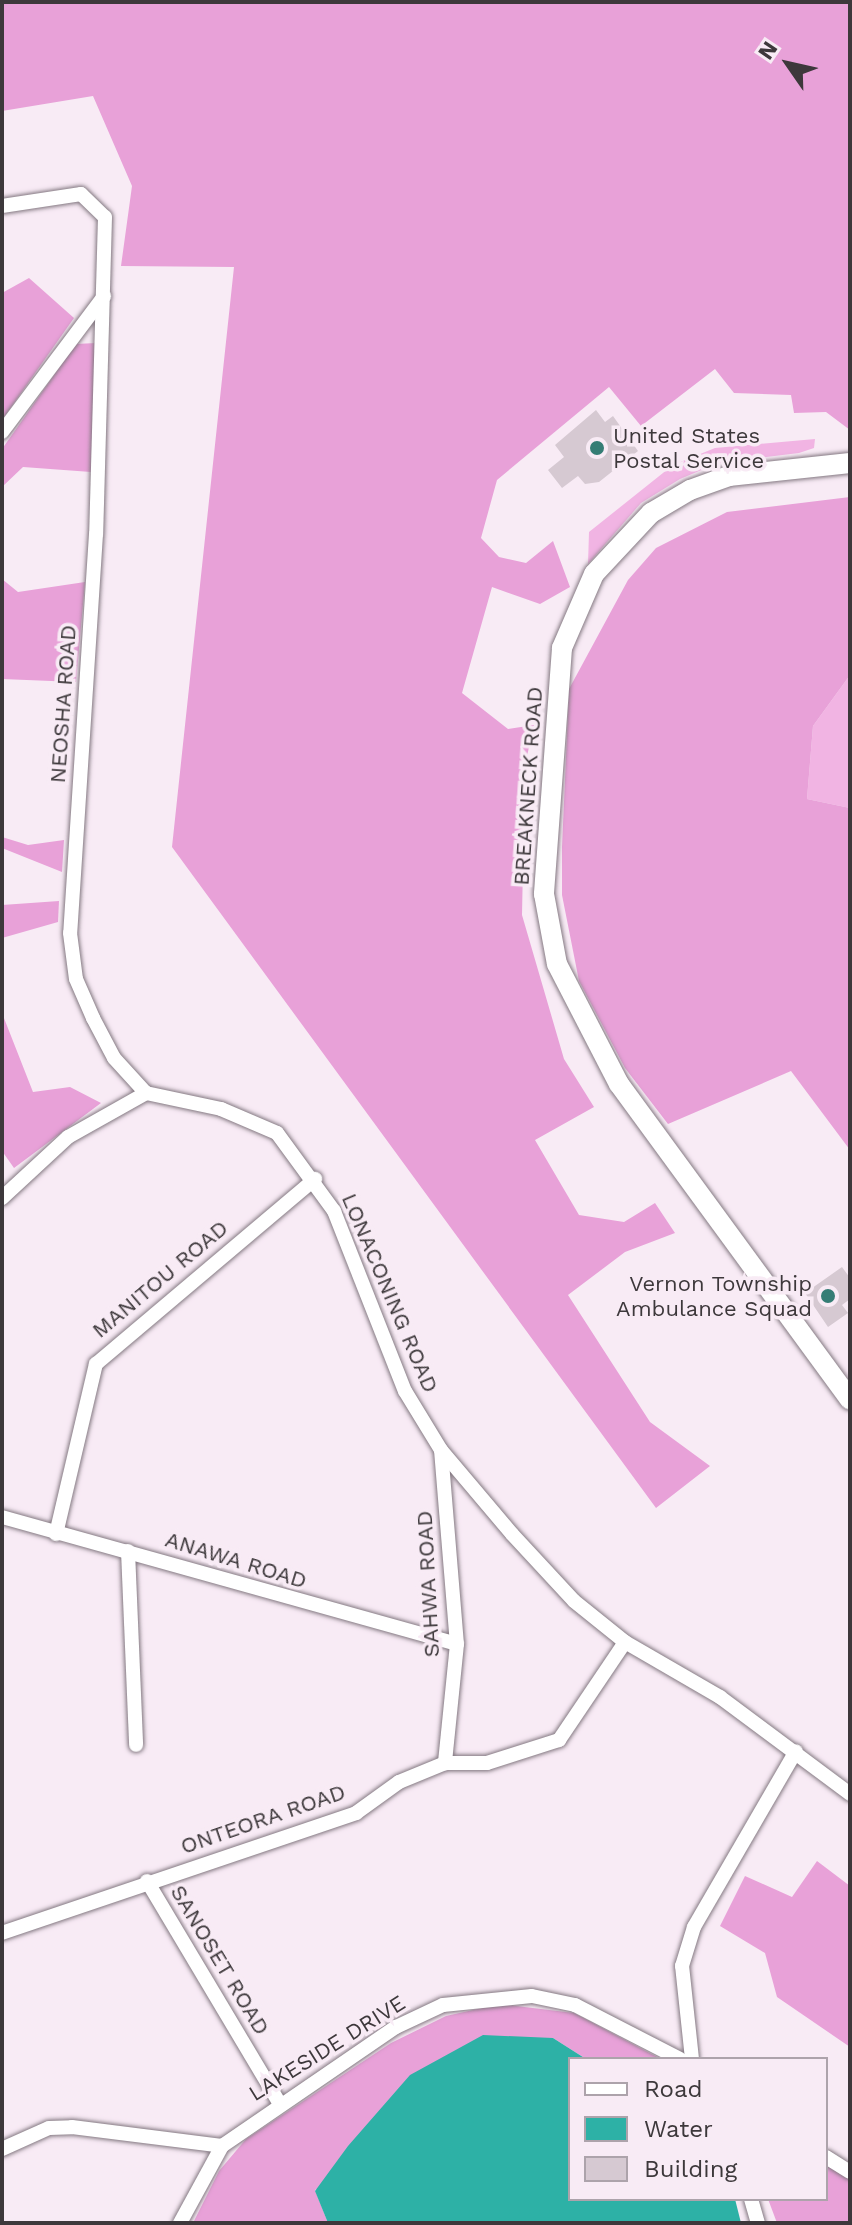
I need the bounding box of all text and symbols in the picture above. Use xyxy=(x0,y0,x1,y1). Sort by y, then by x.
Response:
north arrow xyxy=(748,24,828,104)
text: N xyxy=(753,37,783,64)
place label: United States Postal Service xyxy=(613,422,765,474)
marker: United States Postal Service xyxy=(588,439,606,457)
street label: NEOSHA ROAD xyxy=(44,624,82,784)
street label: BREAKNECK ROAD xyxy=(508,685,548,887)
street label: LONACONING ROAD xyxy=(336,1189,444,1397)
street label: MANITOU ROAD xyxy=(87,1215,233,1343)
place label: Vernon Township Ambulance Squad xyxy=(616,1270,812,1322)
marker: Vernon Township Ambulance Squad xyxy=(819,1287,837,1305)
street label: SAHWA ROAD xyxy=(411,1510,445,1658)
street label: ANAWA ROAD xyxy=(162,1526,310,1594)
street label: ONTEORA ROAD xyxy=(177,1778,349,1860)
street label: SANOSET ROAD xyxy=(165,1880,275,2040)
street label: LAKESIDE DRIVE xyxy=(244,1989,410,2107)
legend xyxy=(568,2057,828,2201)
text: Road xyxy=(644,2075,703,2103)
text: Water xyxy=(644,2115,713,2143)
text: Building xyxy=(644,2155,737,2183)

